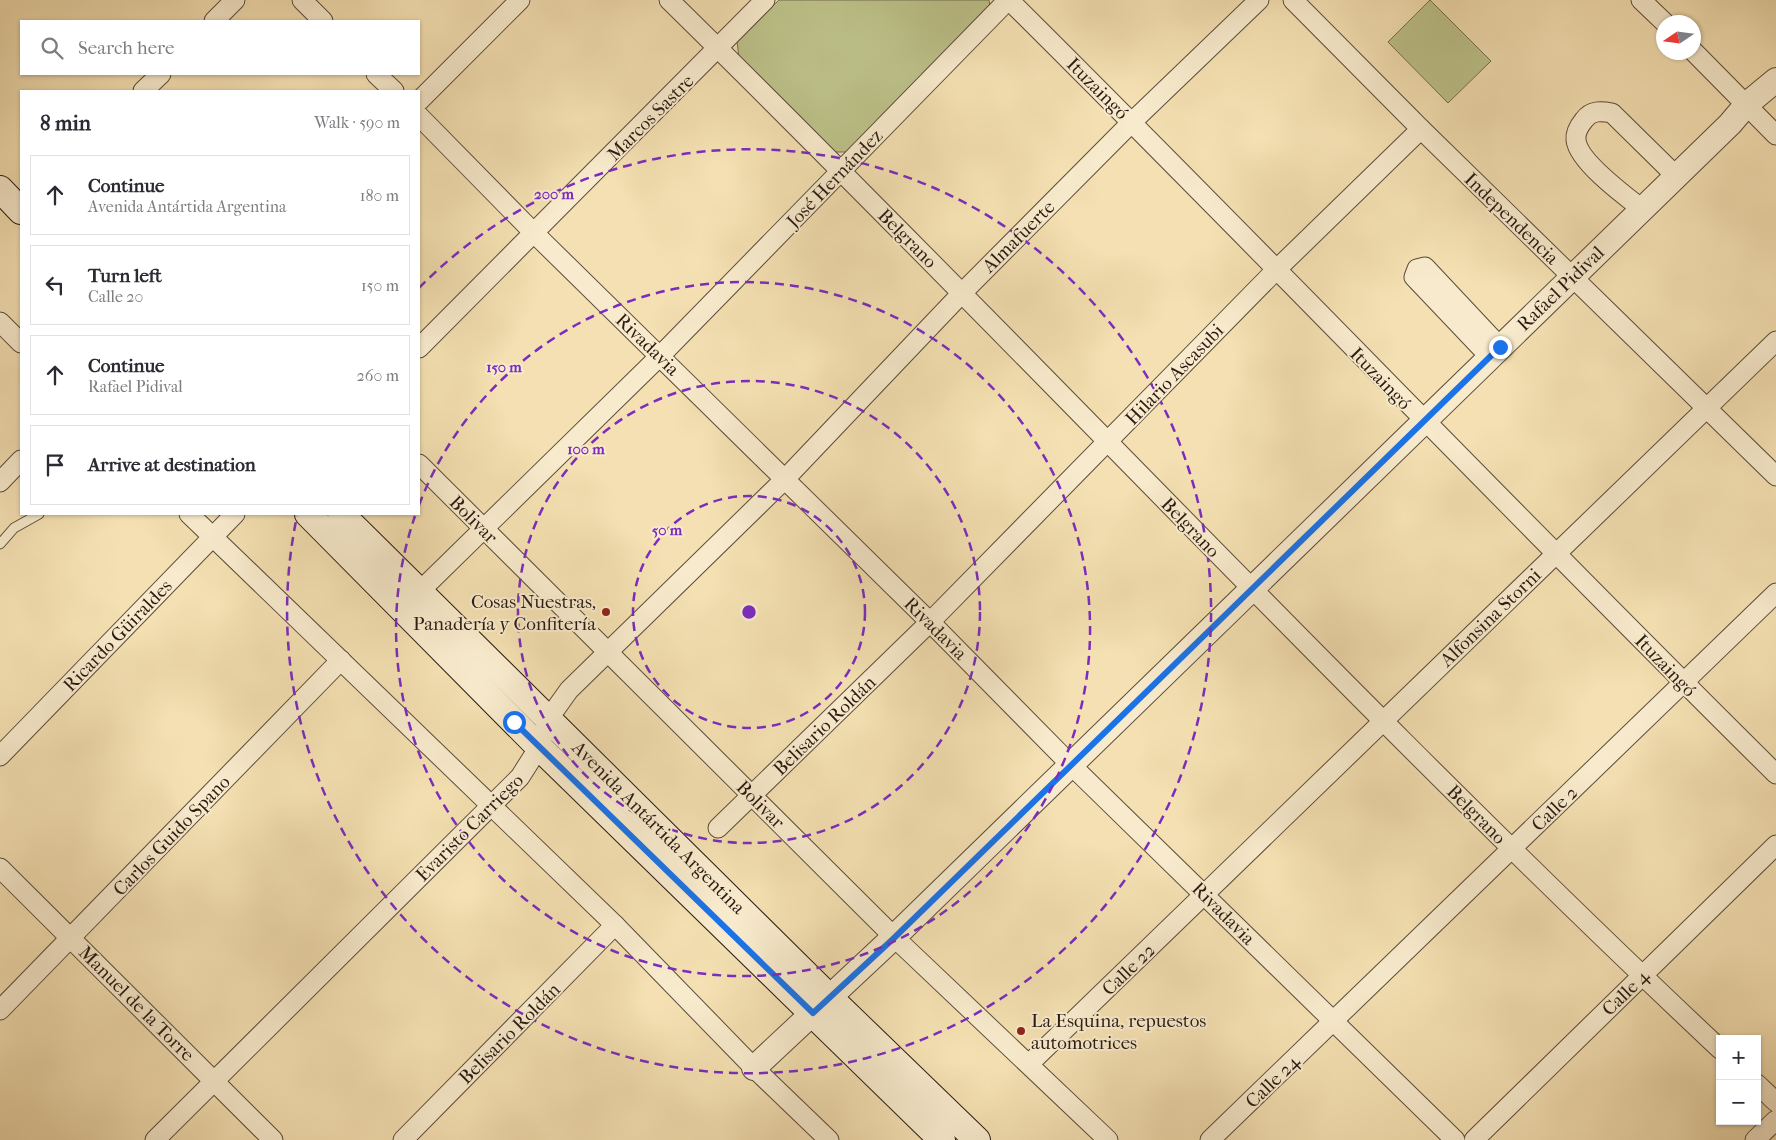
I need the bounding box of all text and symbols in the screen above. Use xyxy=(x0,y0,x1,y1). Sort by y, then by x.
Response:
north arrow xyxy=(1656,15,1701,60)
search box xyxy=(20,20,420,75)
icon: search xyxy=(38,34,66,62)
text: Search here xyxy=(78,37,174,59)
street label: Ituzaingó xyxy=(1062,53,1133,124)
street label: Marcos Sastre xyxy=(603,70,698,165)
text: 8 min xyxy=(40,111,91,135)
text: Walk · 590 m xyxy=(314,113,400,132)
street label: José Hernández xyxy=(781,125,887,234)
street label: Independencia xyxy=(1460,168,1563,269)
text: Continue xyxy=(88,175,164,197)
icon: ahead xyxy=(41,181,69,209)
text: 200 m xyxy=(534,185,574,203)
text: 180 m xyxy=(360,186,399,205)
street label: Almafuerte xyxy=(977,196,1059,278)
text: Avenida Antártida Argentina xyxy=(88,197,286,216)
street label: Belgrano xyxy=(873,205,942,273)
street label: Rafael Pidival xyxy=(1513,242,1609,336)
text: Turn left xyxy=(88,265,162,287)
icon: left xyxy=(41,271,69,299)
text: 150 m xyxy=(361,276,399,295)
text: Calle 20 xyxy=(88,287,143,306)
street label: Rivadavia xyxy=(611,309,684,381)
street label: Hilario Ascasubi xyxy=(1121,319,1229,430)
route end xyxy=(1489,336,1512,359)
street label: Ituzaingó xyxy=(1345,343,1416,415)
text: Continue xyxy=(88,355,164,377)
text: 150 m xyxy=(486,358,522,376)
icon: ahead xyxy=(41,361,69,389)
text: 260 m xyxy=(357,366,399,385)
text: Rafael Pidival xyxy=(88,377,183,396)
text: 100 m xyxy=(567,440,605,458)
icon: arrive xyxy=(41,451,69,479)
text: Arrive at destination xyxy=(88,454,256,476)
street label: Bolivar xyxy=(445,491,502,549)
street label: Belgrano xyxy=(1156,493,1224,562)
text: 50 m xyxy=(652,521,683,539)
street label: Alfonsina Storni xyxy=(1435,564,1546,672)
street label: Ricardo Güiraldes xyxy=(59,575,177,696)
place label: Cosas Nuestras, Panadería y Confitería xyxy=(413,591,596,635)
street label: Rivadavia xyxy=(899,593,971,665)
centre of rings xyxy=(740,603,758,621)
marker: Cosas Nuestras, Panadería y Confitería xyxy=(600,606,612,618)
street label: Ituzaingó xyxy=(1630,630,1701,702)
street label: Belisario Roldán xyxy=(769,671,880,780)
route start xyxy=(503,711,526,734)
street label: Avenida Antártida Argentina xyxy=(567,736,750,919)
street label: Evaristo Carriego xyxy=(411,769,528,886)
street label: Carlos Guido Spano xyxy=(109,771,235,900)
street label: Bolivar xyxy=(732,776,789,834)
street label: Belgrano xyxy=(1442,781,1511,849)
street label: Calle 2 xyxy=(1527,781,1582,836)
street label: Rivadavia xyxy=(1187,878,1259,950)
street label: Calle 22 xyxy=(1098,939,1160,1000)
street label: Manuel de la Torre xyxy=(74,941,199,1066)
street label: Calle 4 xyxy=(1598,965,1654,1020)
street label: Belisario Roldán xyxy=(455,979,565,1089)
place label: La Esquina, repuestos automotrices xyxy=(1031,1010,1206,1054)
marker: La Esquina, repuestos automotrices xyxy=(1015,1025,1027,1037)
map controls xyxy=(1716,1035,1761,1125)
button: + xyxy=(1716,1035,1761,1080)
street label: Calle 24 xyxy=(1241,1050,1305,1113)
button: − xyxy=(1716,1080,1761,1125)

